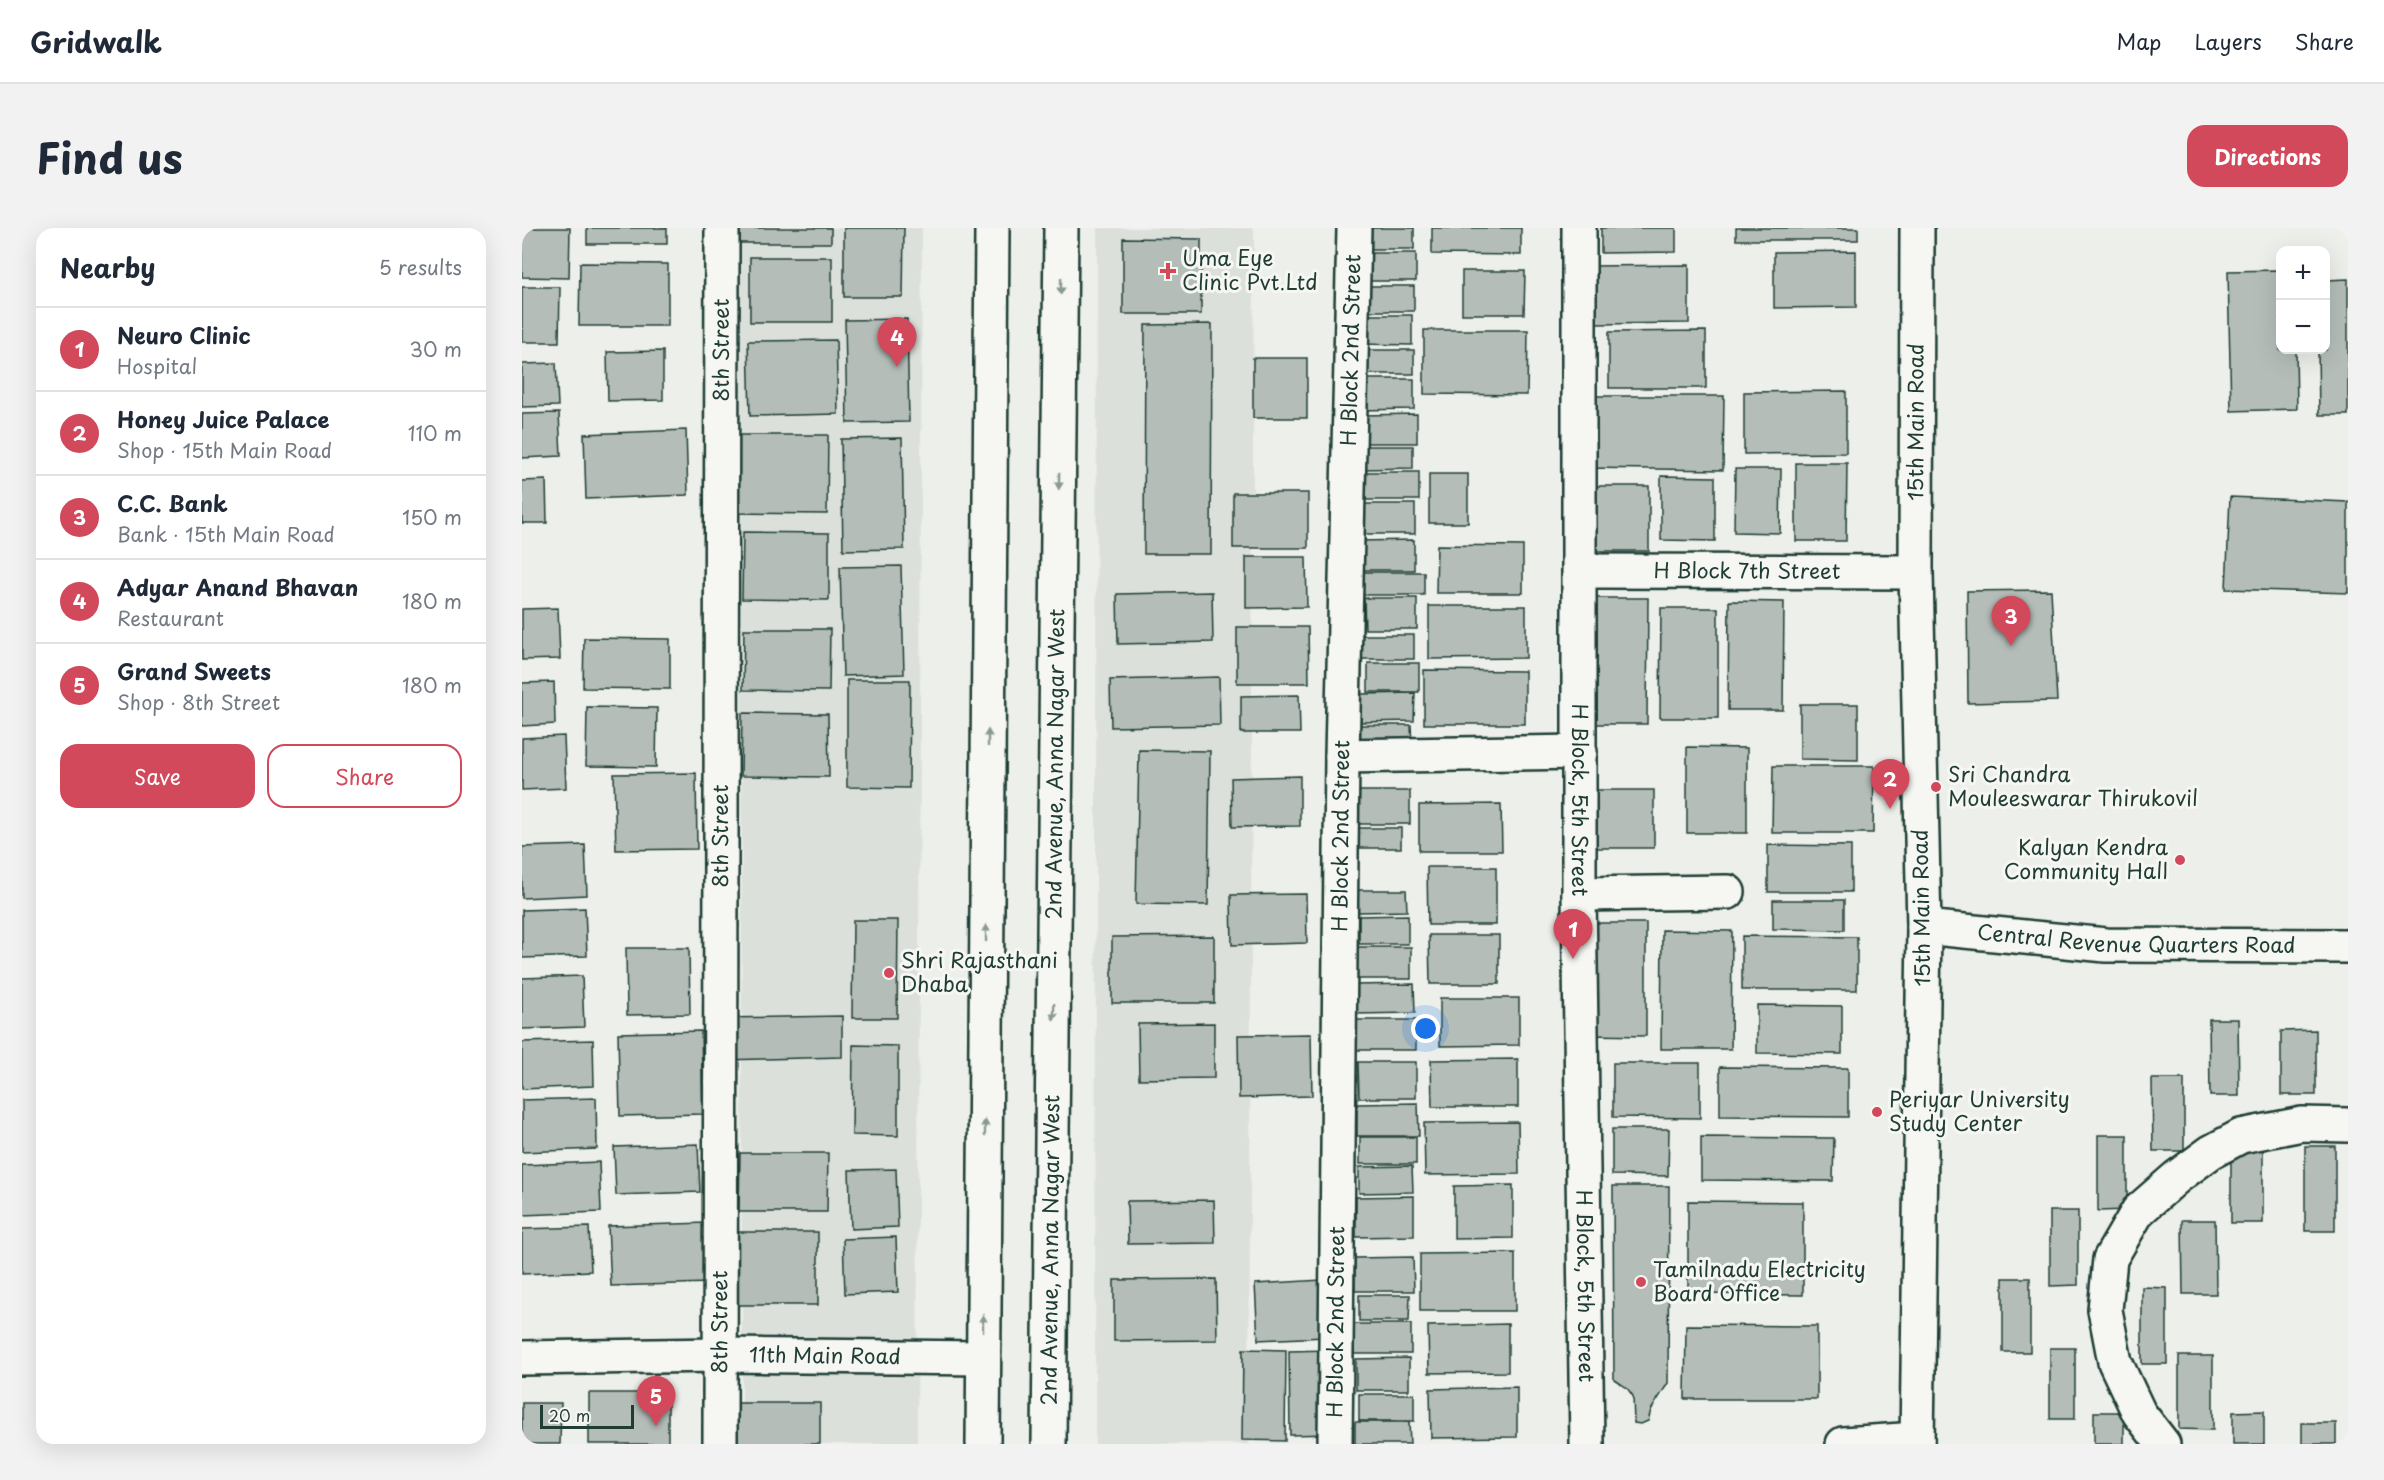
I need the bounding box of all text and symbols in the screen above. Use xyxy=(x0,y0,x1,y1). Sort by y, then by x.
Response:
text: Gridwalk xyxy=(30,20,162,63)
text: Map xyxy=(2117,25,2161,57)
text: Layers xyxy=(2194,25,2262,57)
text: Share xyxy=(2295,25,2354,57)
text: Find us xyxy=(36,125,183,188)
button: Directions xyxy=(2187,125,2348,187)
place label: Uma Eye Clinic Pvt.Ltd xyxy=(1182,241,1318,297)
map controls xyxy=(2276,246,2330,354)
button: + xyxy=(2276,246,2330,300)
text: Nearby xyxy=(60,248,155,287)
text: 5 results xyxy=(379,252,462,282)
street label: H Block 2nd Street xyxy=(1331,254,1367,446)
marker: Uma Eye Clinic Pvt.Ltd xyxy=(1159,262,1177,280)
one-way arrow xyxy=(1056,277,1066,296)
street label: 8th Street xyxy=(704,298,736,402)
button: − xyxy=(2276,300,2330,354)
text: Neuro Clinic xyxy=(117,318,251,351)
pin: 4 xyxy=(878,318,916,367)
text: 1 xyxy=(75,334,84,364)
text: 30 m xyxy=(409,334,462,364)
street label: 15th Main Road xyxy=(1898,344,1931,501)
text: Hospital xyxy=(117,351,197,381)
text: Honey Juice Palace xyxy=(117,402,329,435)
text: 2 xyxy=(72,418,87,448)
text: 110 m xyxy=(408,418,462,448)
text: Shop · 15th Main Road xyxy=(117,435,332,465)
one-way arrow xyxy=(1054,472,1064,491)
text: C.C. Bank xyxy=(117,486,228,519)
text: 3 xyxy=(73,502,86,532)
text: 150 m xyxy=(402,502,462,532)
text: Bank · 15th Main Road xyxy=(117,519,335,549)
street label: H Block 7th Street xyxy=(1653,553,1841,586)
text: Adyar Anand Bhavan xyxy=(117,570,358,603)
text: 4 xyxy=(73,586,86,616)
text: 180 m xyxy=(402,586,462,616)
pin: 3 xyxy=(1992,596,2030,646)
text: Restaurant xyxy=(117,603,224,633)
street label: 2nd Avenue, Anna Nagar West xyxy=(1036,609,1071,919)
text: Grand Sweets xyxy=(117,654,271,687)
text: 5 xyxy=(73,670,86,700)
text: 180 m xyxy=(402,670,462,700)
text: Shop · 8th Street xyxy=(117,687,280,717)
street label: H Block, 5th Street xyxy=(1565,704,1597,896)
one-way arrow xyxy=(983,728,993,747)
street label: H Block 2nd Street xyxy=(1322,740,1356,932)
button: Save xyxy=(60,744,255,808)
button: Share xyxy=(267,744,462,808)
place label: Sri Chandra Mouleeswarar Thirukovil xyxy=(1948,757,2198,813)
pin: 2 xyxy=(1870,760,1910,809)
marker: Sri Chandra Mouleeswarar Thirukovil xyxy=(1929,780,1943,794)
street label: 8th Street xyxy=(703,784,735,888)
street label: 15th Main Road xyxy=(1903,829,1937,987)
place label: Kalyan Kendra Community Hall xyxy=(2004,830,2169,886)
marker: Kalyan Kendra Community Hall xyxy=(2173,853,2187,867)
pin: 1 xyxy=(1554,910,1592,959)
street label: Central Revenue Quarters Road xyxy=(1976,914,2296,960)
one-way arrow xyxy=(981,923,991,942)
place label: Shri Rajasthani Dhaba xyxy=(901,943,1058,999)
marker: Shri Rajasthani Dhaba xyxy=(882,966,896,980)
one-way arrow xyxy=(1049,1003,1059,1022)
your location xyxy=(1411,1014,1440,1043)
place label: Periyar University Study Center xyxy=(1889,1082,2070,1138)
street label: 2nd Avenue, Anna Nagar West xyxy=(1031,1095,1066,1405)
marker: Periyar University Study Center xyxy=(1870,1105,1884,1119)
one-way arrow xyxy=(980,1118,990,1137)
street label: H Block, 5th Street xyxy=(1569,1189,1604,1383)
street label: H Block 2nd Street xyxy=(1317,1226,1351,1418)
place label: Tamilnadu Electricity Board Office xyxy=(1653,1252,1866,1308)
street label: 8th Street xyxy=(702,1270,734,1374)
marker: Tamilnadu Electricity Board Office xyxy=(1634,1275,1648,1289)
one-way arrow xyxy=(978,1313,988,1332)
street label: 11th Main Road xyxy=(749,1337,901,1371)
pin: 5 xyxy=(636,1376,676,1426)
scale bar xyxy=(540,1402,634,1430)
text: 20 m xyxy=(549,1403,590,1427)

